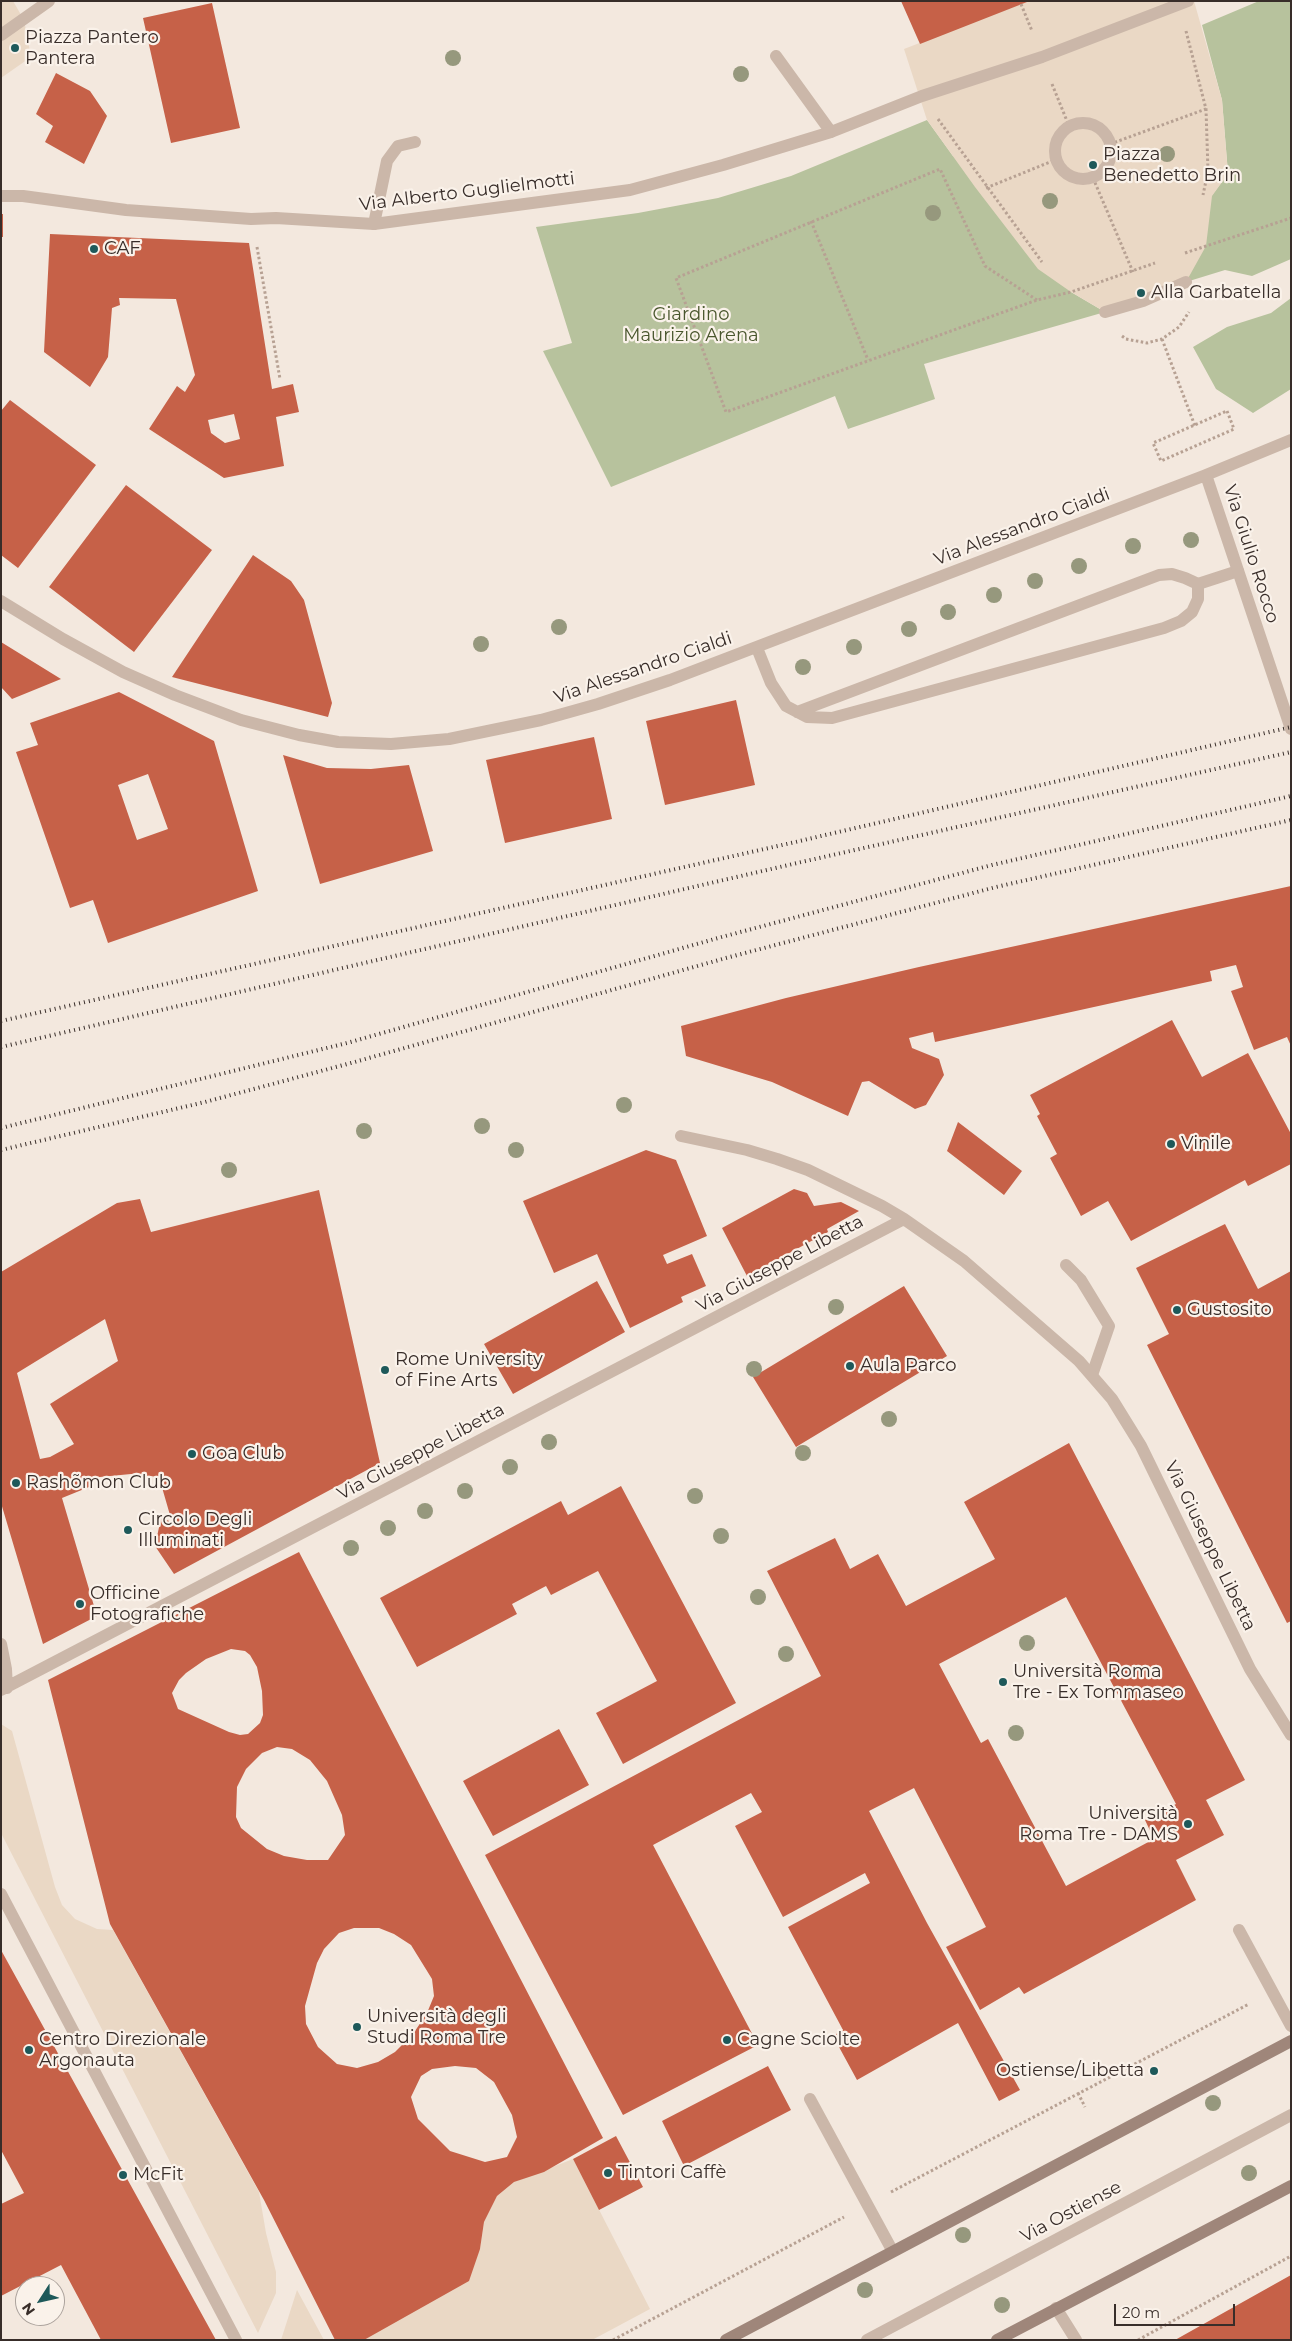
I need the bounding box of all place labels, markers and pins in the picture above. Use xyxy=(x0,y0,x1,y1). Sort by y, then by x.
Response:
place label: Piazza Pantero Pantera xyxy=(25,27,159,70)
marker: Piazza Pantero Pantera xyxy=(9,42,21,54)
place label: Piazza Benedetto Brin xyxy=(1103,144,1241,186)
marker: Piazza Benedetto Brin xyxy=(1087,159,1099,171)
place label: CAF xyxy=(104,238,141,260)
marker: CAF xyxy=(88,243,100,255)
place label: Alla Garbatella xyxy=(1151,282,1281,304)
marker: Alla Garbatella xyxy=(1135,287,1147,299)
place label: Vinile xyxy=(1181,1133,1231,1155)
marker: Vinile xyxy=(1165,1138,1177,1150)
place label: Gustosito xyxy=(1187,1299,1272,1321)
marker: Gustosito xyxy=(1171,1304,1183,1316)
place label: Rome University of Fine Arts xyxy=(395,1349,543,1392)
place label: Aula Parco xyxy=(860,1355,957,1377)
marker: Aula Parco xyxy=(844,1360,856,1372)
marker: Rome University of Fine Arts xyxy=(379,1364,391,1376)
place label: Goa Club xyxy=(202,1443,284,1465)
marker: Goa Club xyxy=(186,1448,198,1460)
place label: Rashõmon Club xyxy=(26,1472,171,1494)
marker: Rashõmon Club xyxy=(10,1477,22,1489)
place label: Circolo Degli Illuminati xyxy=(138,1509,252,1552)
marker: Circolo Degli Illuminati xyxy=(122,1524,134,1536)
place label: Officine Fotografiche xyxy=(90,1583,204,1626)
marker: Officine Fotografiche xyxy=(74,1598,86,1610)
place label: Università Roma Tre - Ex Tommaseo xyxy=(1013,1661,1184,1704)
marker: Università Roma Tre - Ex Tommaseo xyxy=(997,1676,1009,1688)
place label: Università Roma Tre - DAMS xyxy=(1019,1803,1178,1846)
marker: Università Roma Tre - DAMS xyxy=(1182,1818,1194,1830)
place label: Università degli Studi Roma Tre xyxy=(367,2006,507,2048)
marker: Università degli Studi Roma Tre xyxy=(351,2021,363,2033)
place label: Centro Direzionale Argonauta xyxy=(39,2029,206,2072)
place label: Cagne Sciolte xyxy=(737,2029,860,2051)
marker: Cagne Sciolte xyxy=(721,2034,733,2046)
marker: Centro Direzionale Argonauta xyxy=(23,2044,35,2056)
place label: Ostiense/Libetta xyxy=(996,2060,1144,2082)
marker: Ostiense/Libetta xyxy=(1148,2065,1160,2077)
place label: Tintori Caffè xyxy=(618,2162,726,2184)
place label: McFit xyxy=(133,2164,184,2186)
marker: Tintori Caffè xyxy=(602,2167,614,2179)
marker: McFit xyxy=(117,2169,129,2181)

